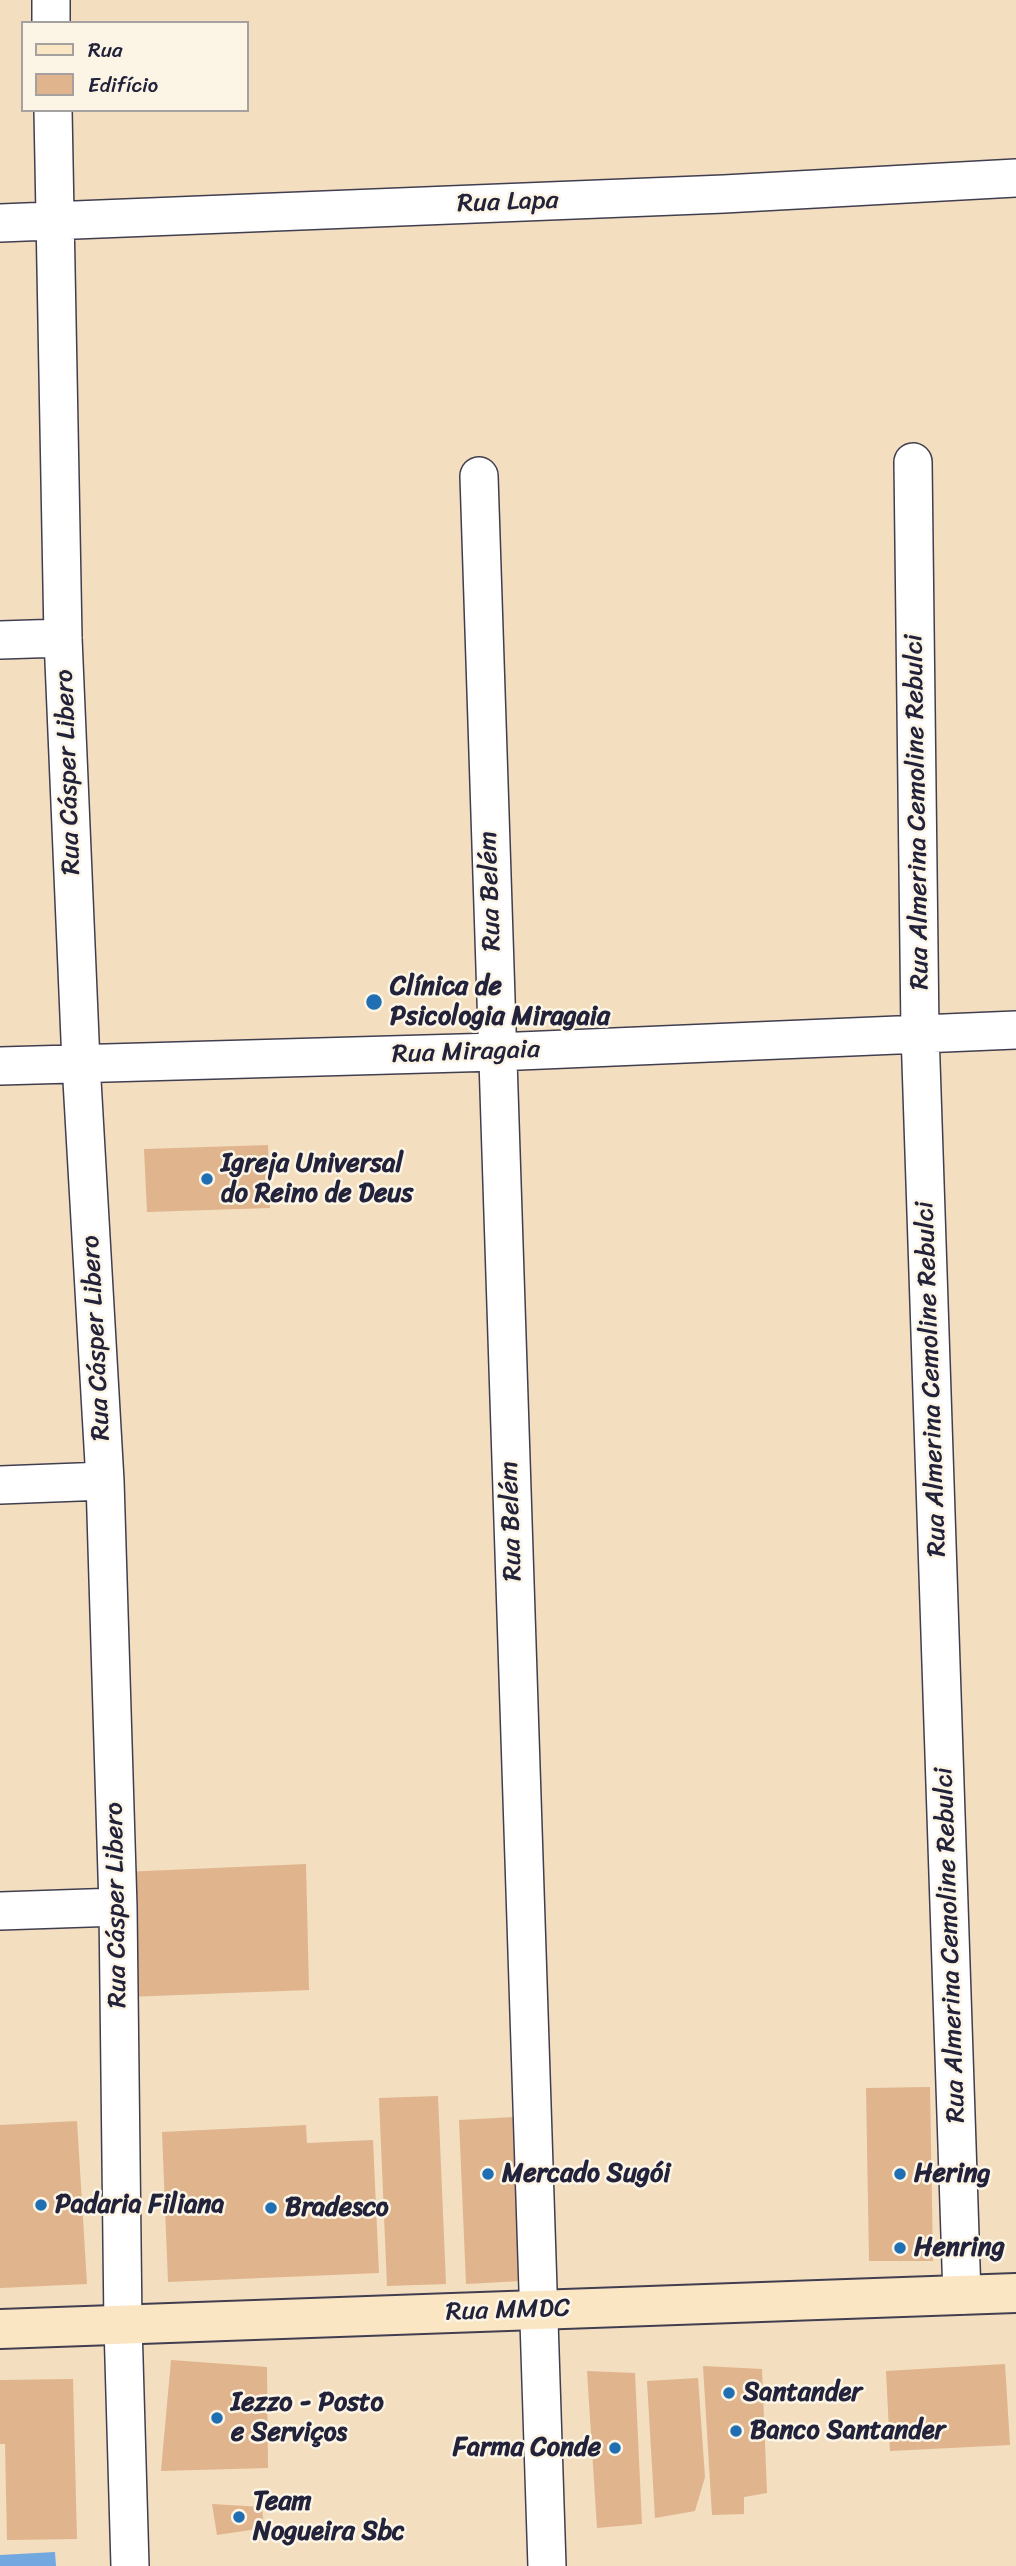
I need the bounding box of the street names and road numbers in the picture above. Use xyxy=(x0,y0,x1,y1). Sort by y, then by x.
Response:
street label: Rua Lapa xyxy=(457,186,559,220)
street label: Rua Almerina Cemoline Rebulci xyxy=(899,634,937,990)
street label: Rua Cásper Libero xyxy=(50,669,88,875)
street label: Rua Belém xyxy=(473,830,509,952)
street label: Rua Miragaia xyxy=(391,1035,541,1071)
street label: Rua Almerina Cemoline Rebulci xyxy=(910,1201,954,1557)
street label: Rua Cásper Libero xyxy=(76,1235,118,1441)
street label: Rua Belém xyxy=(494,1460,530,1582)
street label: Rua Almerina Cemoline Rebulci xyxy=(929,1767,973,2123)
street label: Rua Cásper Libero xyxy=(100,1802,134,2008)
street label: Rua MMDC xyxy=(445,2293,571,2329)

